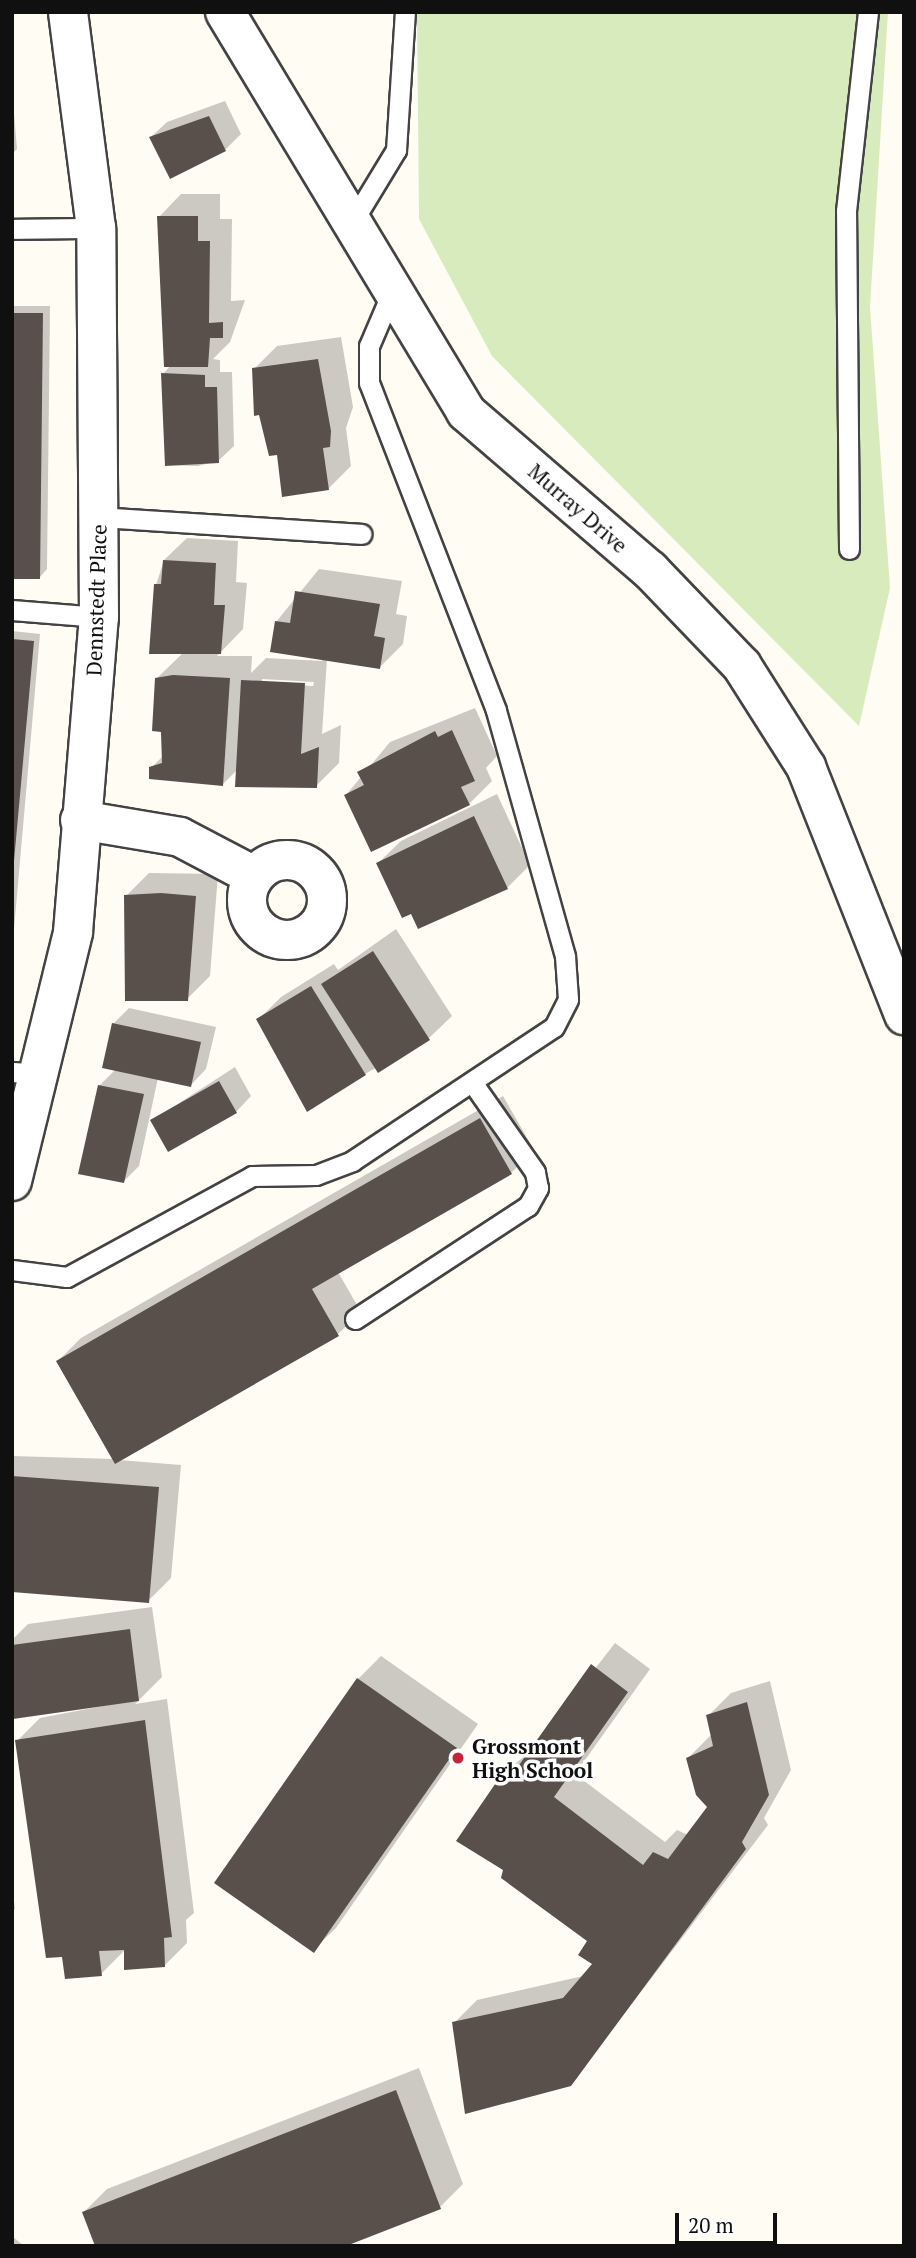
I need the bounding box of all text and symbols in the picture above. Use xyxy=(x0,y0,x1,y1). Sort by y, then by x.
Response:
street label: Murray Drive xyxy=(523,458,633,558)
street label: Dennstedt Place xyxy=(81,524,111,676)
place label: Grossmont High School xyxy=(472,1733,593,1783)
marker: Grossmont High School xyxy=(450,1750,466,1766)
scale bar xyxy=(678,2198,780,2242)
text: 20 m xyxy=(688,2211,734,2239)

